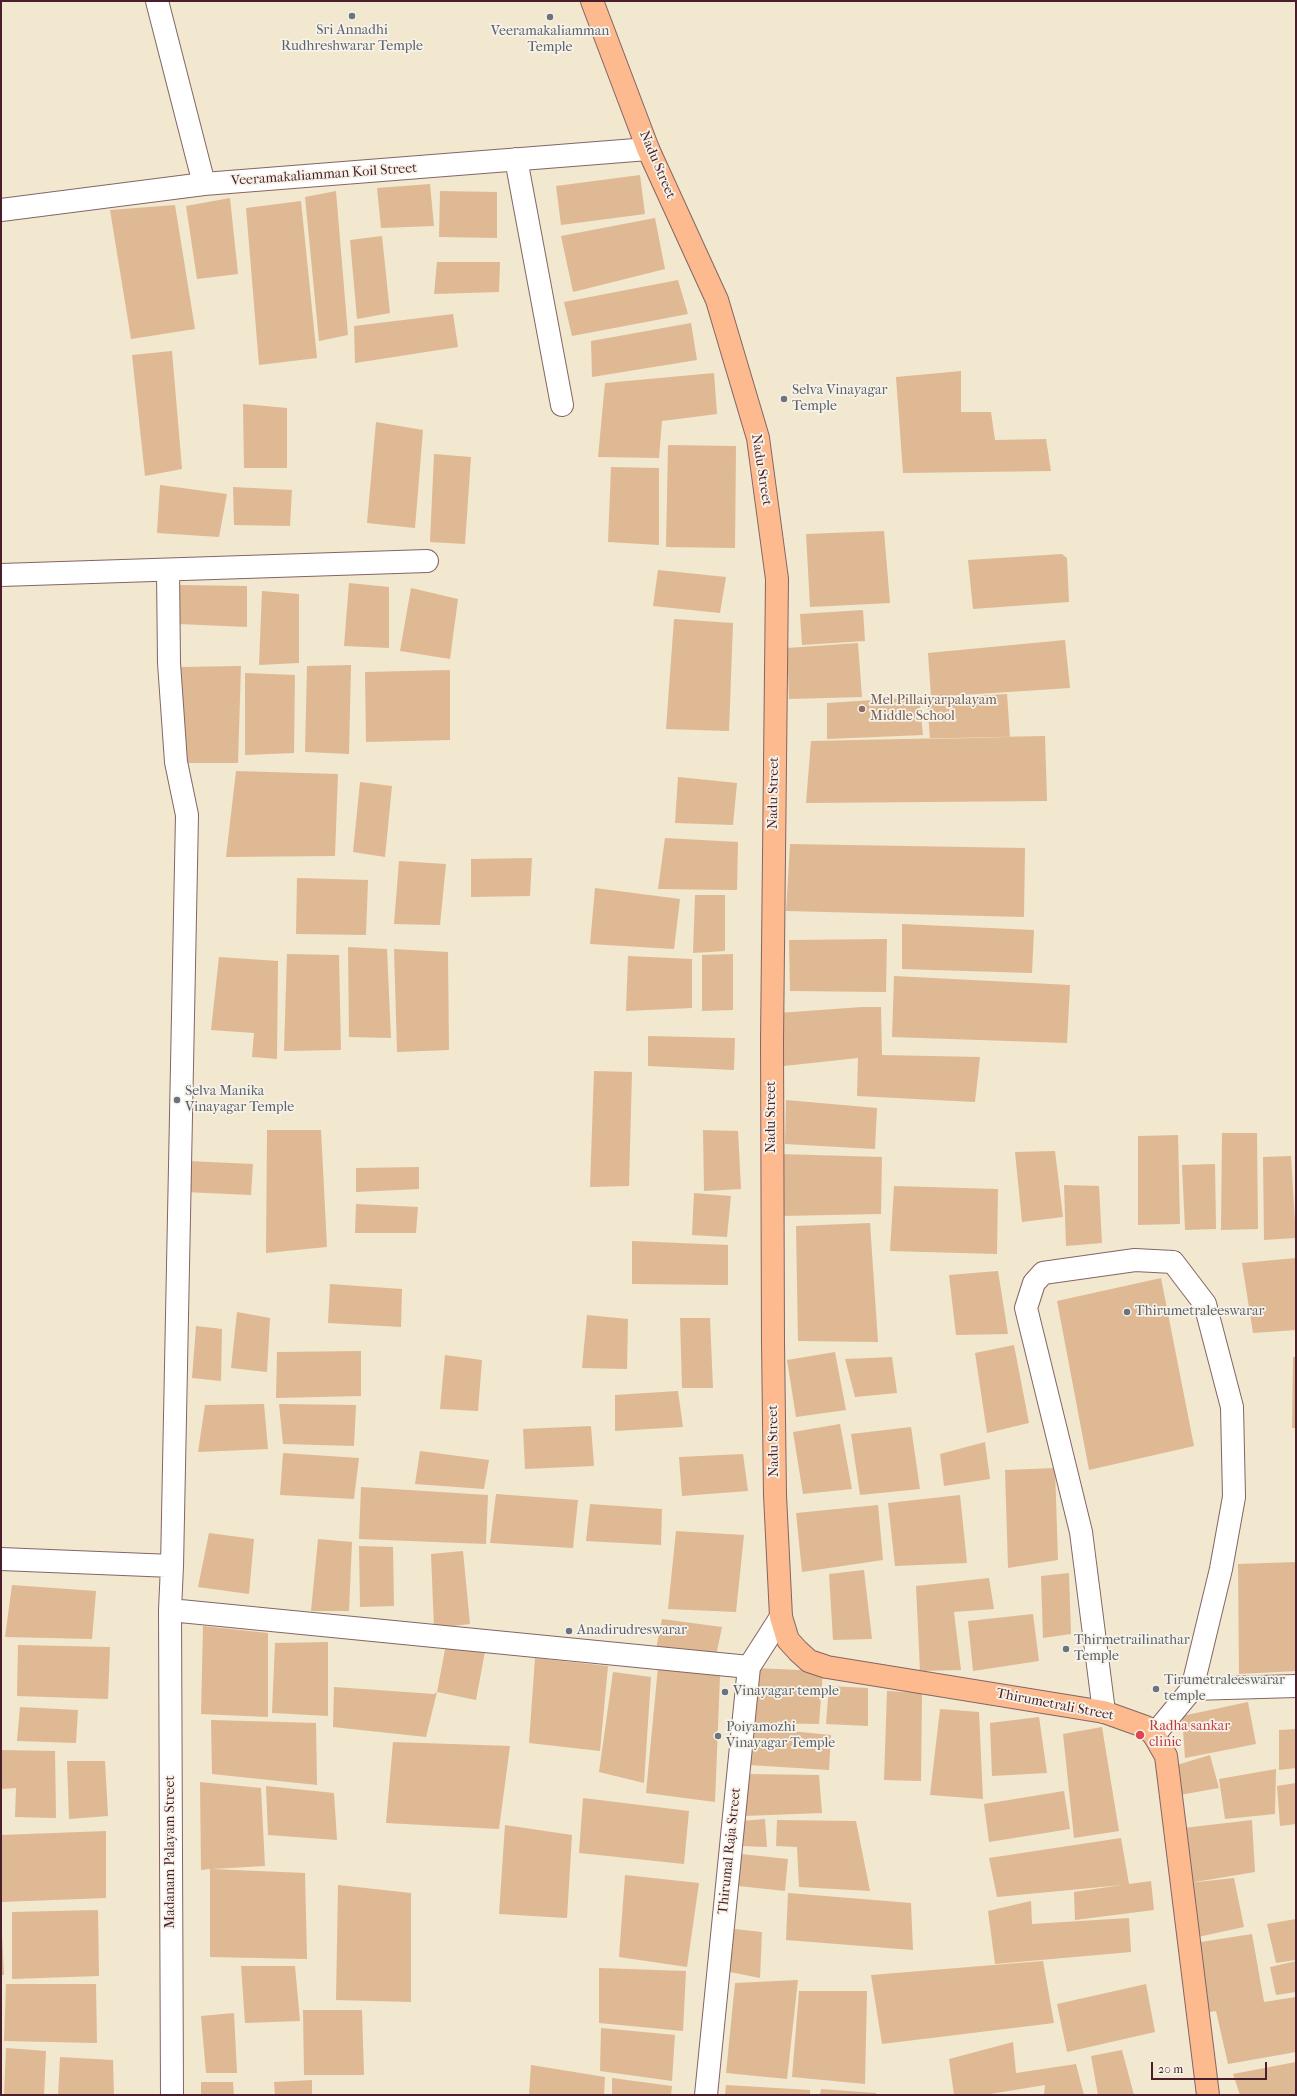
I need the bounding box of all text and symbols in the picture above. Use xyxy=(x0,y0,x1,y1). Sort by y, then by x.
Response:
marker: Sri Annadhi Rudhreshwarar Temple xyxy=(347,11,357,21)
marker: Veeramakaliamman Temple xyxy=(545,12,555,22)
place label: Sri Annadhi Rudhreshwarar Temple xyxy=(281,23,423,56)
place label: Veeramakaliamman Temple xyxy=(491,24,609,56)
street label: Nadu Street xyxy=(635,128,679,202)
street label: Veeramakaliamman Koil Street xyxy=(230,160,418,190)
place label: Selva Vinayagar Temple xyxy=(792,383,887,416)
marker: Selva Vinayagar Temple xyxy=(779,394,789,404)
street label: Nadu Street xyxy=(747,433,775,507)
place label: Mel Pillaiyarpalayam Middle School xyxy=(870,693,997,726)
marker: Mel Pillaiyarpalayam Middle School xyxy=(857,704,867,714)
street label: Nadu Street xyxy=(765,757,783,829)
street label: Nadu Street xyxy=(764,1081,780,1153)
place label: Selva Manika Vinayagar Temple xyxy=(185,1084,294,1116)
marker: Selva Manika Vinayagar Temple xyxy=(172,1095,182,1105)
place label: Thirumetraleeswarar xyxy=(1135,1304,1264,1320)
marker: Thirumetraleeswarar xyxy=(1122,1307,1132,1317)
street label: Nadu Street xyxy=(765,1405,783,1477)
place label: Anadirudreswarar xyxy=(577,1623,687,1639)
marker: Anadirudreswarar xyxy=(564,1626,574,1636)
place label: Thirmetrailinathar Temple xyxy=(1074,1633,1190,1666)
marker: Thirmetrailinathar Temple xyxy=(1061,1644,1071,1654)
place label: Tirumetraleeswarar temple xyxy=(1164,1673,1285,1706)
place label: Vinayagar temple xyxy=(733,1684,839,1700)
marker: Tirumetraleeswarar temple xyxy=(1151,1684,1161,1694)
street label: Thirumetrali Street xyxy=(995,1685,1115,1725)
marker: Vinayagar temple xyxy=(720,1687,730,1697)
place label: Radha sankar clinic xyxy=(1149,1719,1230,1752)
place label: Poiyamozhi Vinayagar Temple xyxy=(726,1720,835,1752)
marker: Radha sankar clinic xyxy=(1134,1729,1146,1741)
marker: Poiyamozhi Vinayagar Temple xyxy=(713,1731,723,1741)
street label: Madanam Palayam Street xyxy=(163,1776,179,1928)
street label: Thirumal Raja Street xyxy=(715,1787,745,1915)
scale bar xyxy=(1153,2054,1269,2080)
text: 20 m xyxy=(1158,2062,1183,2076)

